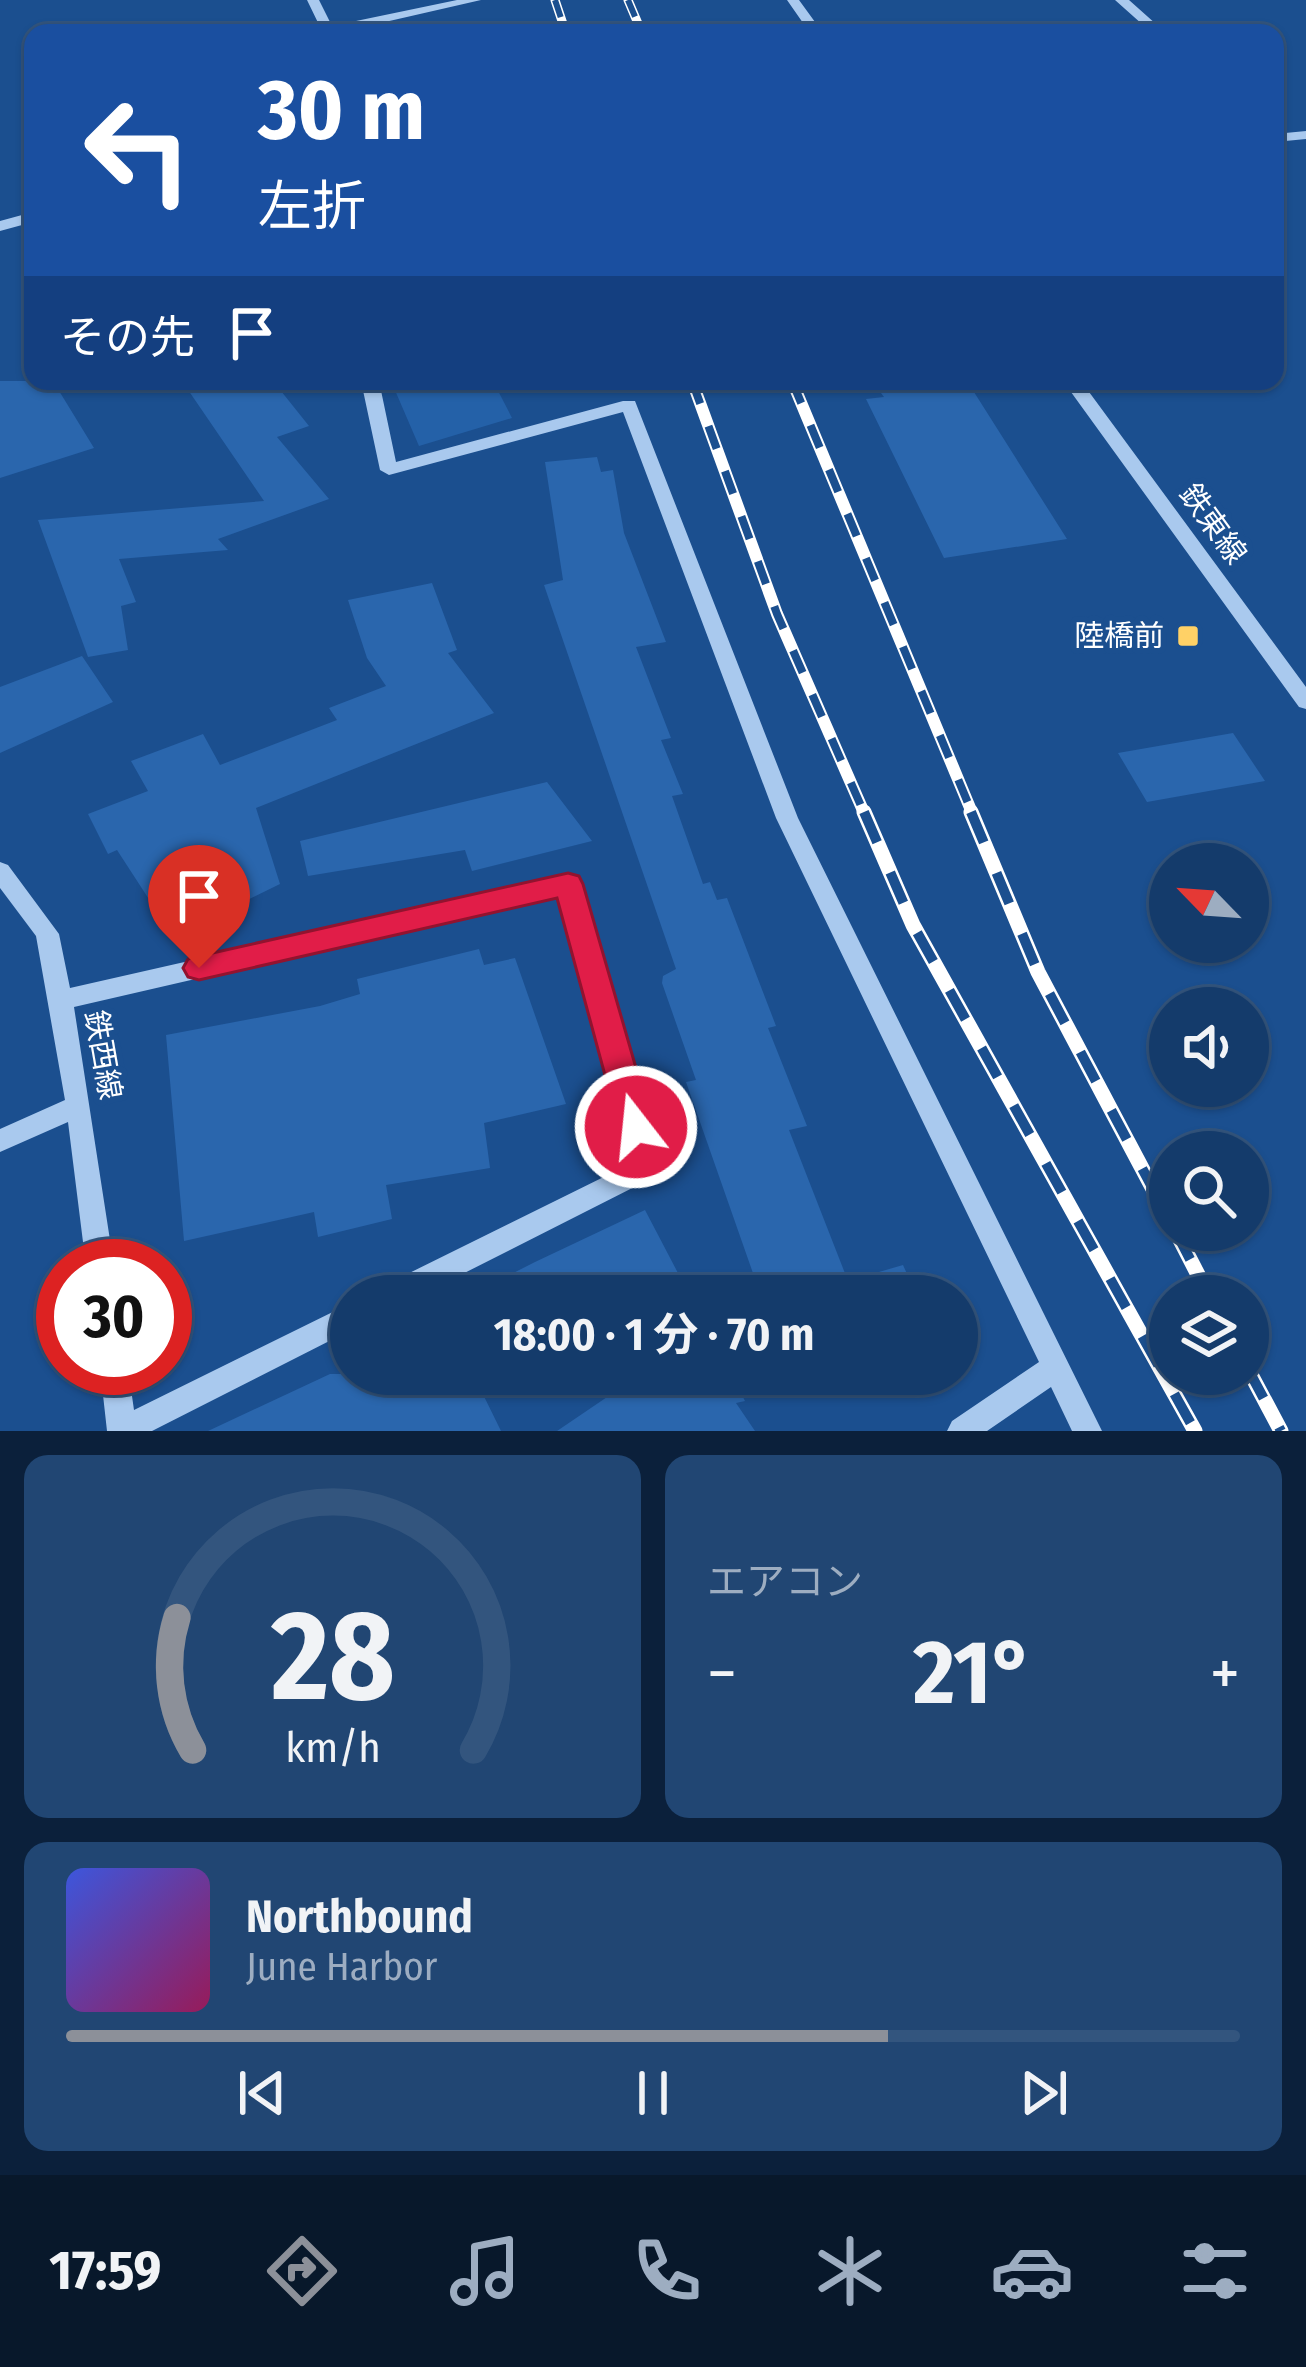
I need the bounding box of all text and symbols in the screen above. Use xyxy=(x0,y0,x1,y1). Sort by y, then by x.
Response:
text: 30 m xyxy=(258,60,425,161)
icon: left xyxy=(60,72,216,228)
text: 左折 xyxy=(258,175,366,239)
icon: arrive xyxy=(219,300,285,366)
text: その先 xyxy=(60,311,195,365)
street label: 鉄東線 xyxy=(1172,477,1254,571)
place label: 陸橋前 xyxy=(1074,618,1164,654)
marker: 陸橋前 xyxy=(1175,623,1201,649)
north arrow xyxy=(1149,843,1269,963)
map controls xyxy=(1149,843,1269,1395)
pin xyxy=(148,845,250,968)
icon: arrive xyxy=(166,863,232,929)
button: sound xyxy=(1149,987,1269,1107)
street label: 鉄西線 xyxy=(77,1008,129,1102)
position arrow xyxy=(573,1064,699,1190)
button: search xyxy=(1149,1131,1269,1251)
speed limit sign: 30 xyxy=(36,1239,192,1395)
button: layers xyxy=(1149,1275,1269,1395)
text: 18:00 · 1 分 · 70 m xyxy=(494,1308,814,1362)
text: エアコン xyxy=(707,1559,863,1605)
text: 28 xyxy=(270,1582,394,1732)
text: 21° xyxy=(913,1619,1034,1727)
text: − xyxy=(707,1634,737,1713)
text: + xyxy=(1210,1634,1240,1713)
text: km/h xyxy=(285,1721,380,1772)
text: Northbound xyxy=(246,1890,473,1944)
text: June Harbor xyxy=(246,1944,437,1990)
icon: previous xyxy=(229,2060,295,2126)
icon: pause xyxy=(620,2060,686,2126)
icon: next xyxy=(1011,2060,1077,2126)
icon: directions xyxy=(260,2229,344,2313)
icon: music xyxy=(443,2229,527,2313)
icon: phone xyxy=(625,2229,709,2313)
icon: climate xyxy=(808,2229,892,2313)
icon: car xyxy=(990,2229,1074,2313)
icon: filters xyxy=(1173,2229,1257,2313)
text: 17:59 xyxy=(49,2239,162,2303)

